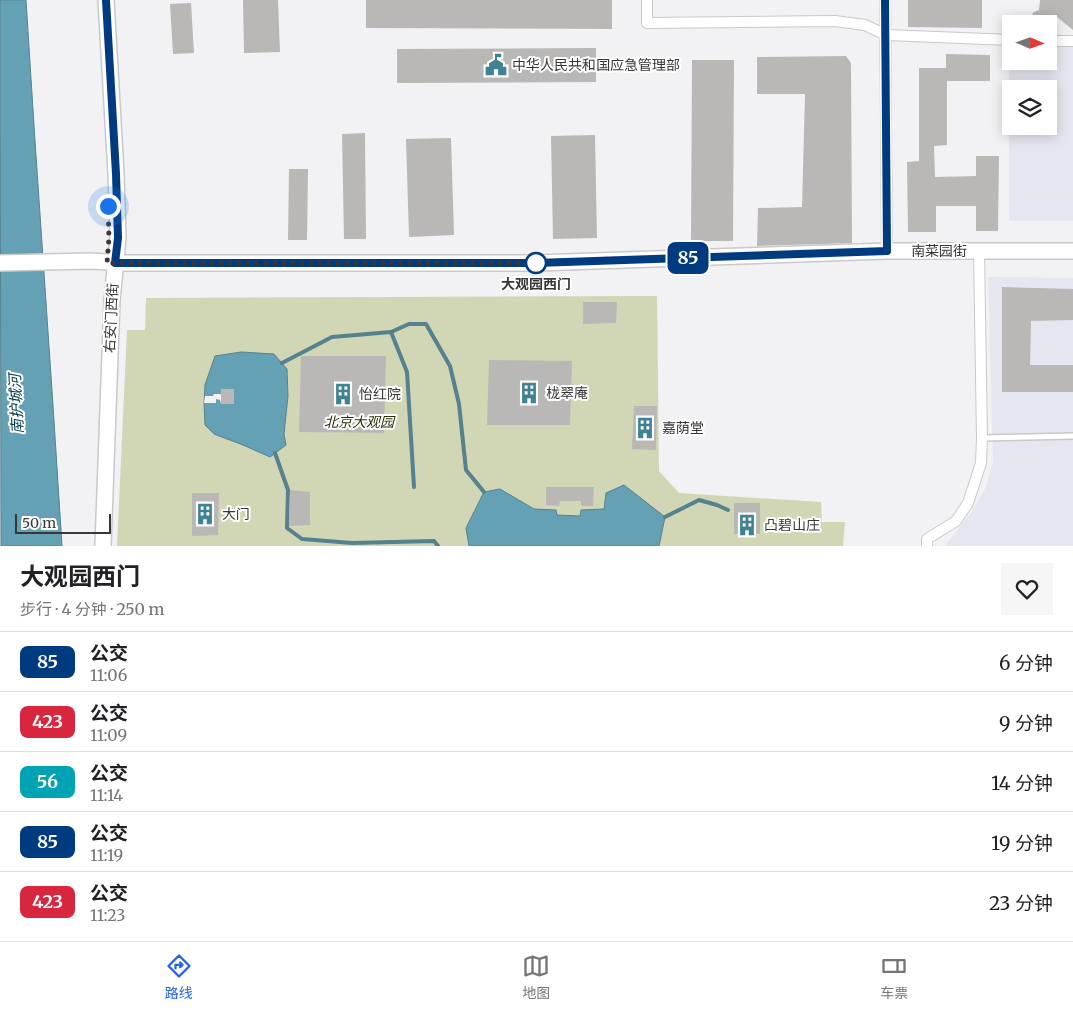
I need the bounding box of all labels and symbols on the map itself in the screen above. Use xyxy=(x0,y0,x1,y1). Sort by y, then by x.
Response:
north arrow xyxy=(1002,15,1058,70)
public building icon: 中华人民共和国应急管理部 xyxy=(483,52,509,78)
place label: 中华人民共和国应急管理部 xyxy=(512,56,680,74)
your location xyxy=(96,194,121,219)
line badge: 85 xyxy=(666,242,710,274)
street label: 南菜园街 xyxy=(911,242,967,260)
marker: 大观园西门 xyxy=(525,252,547,274)
place label: 大观园西门 xyxy=(501,275,571,293)
street label: 右安门西街 xyxy=(100,283,122,353)
water label: 南护城河 xyxy=(5,371,27,434)
building icon: 栊翠庵 xyxy=(516,380,542,406)
building icon: 怡红院 xyxy=(330,381,356,407)
place label: 栊翠庵 xyxy=(546,384,588,402)
place label: 怡红院 xyxy=(359,385,401,403)
park label: 北京大观园 xyxy=(324,413,396,431)
building icon: 嘉荫堂 xyxy=(632,415,658,441)
place label: 嘉荫堂 xyxy=(662,419,704,437)
building icon: 大门 xyxy=(192,501,218,527)
place label: 大门 xyxy=(222,505,250,523)
scale bar xyxy=(15,511,111,534)
building icon: 凸碧山庄 xyxy=(734,512,760,538)
place label: 凸碧山庄 xyxy=(764,516,820,534)

